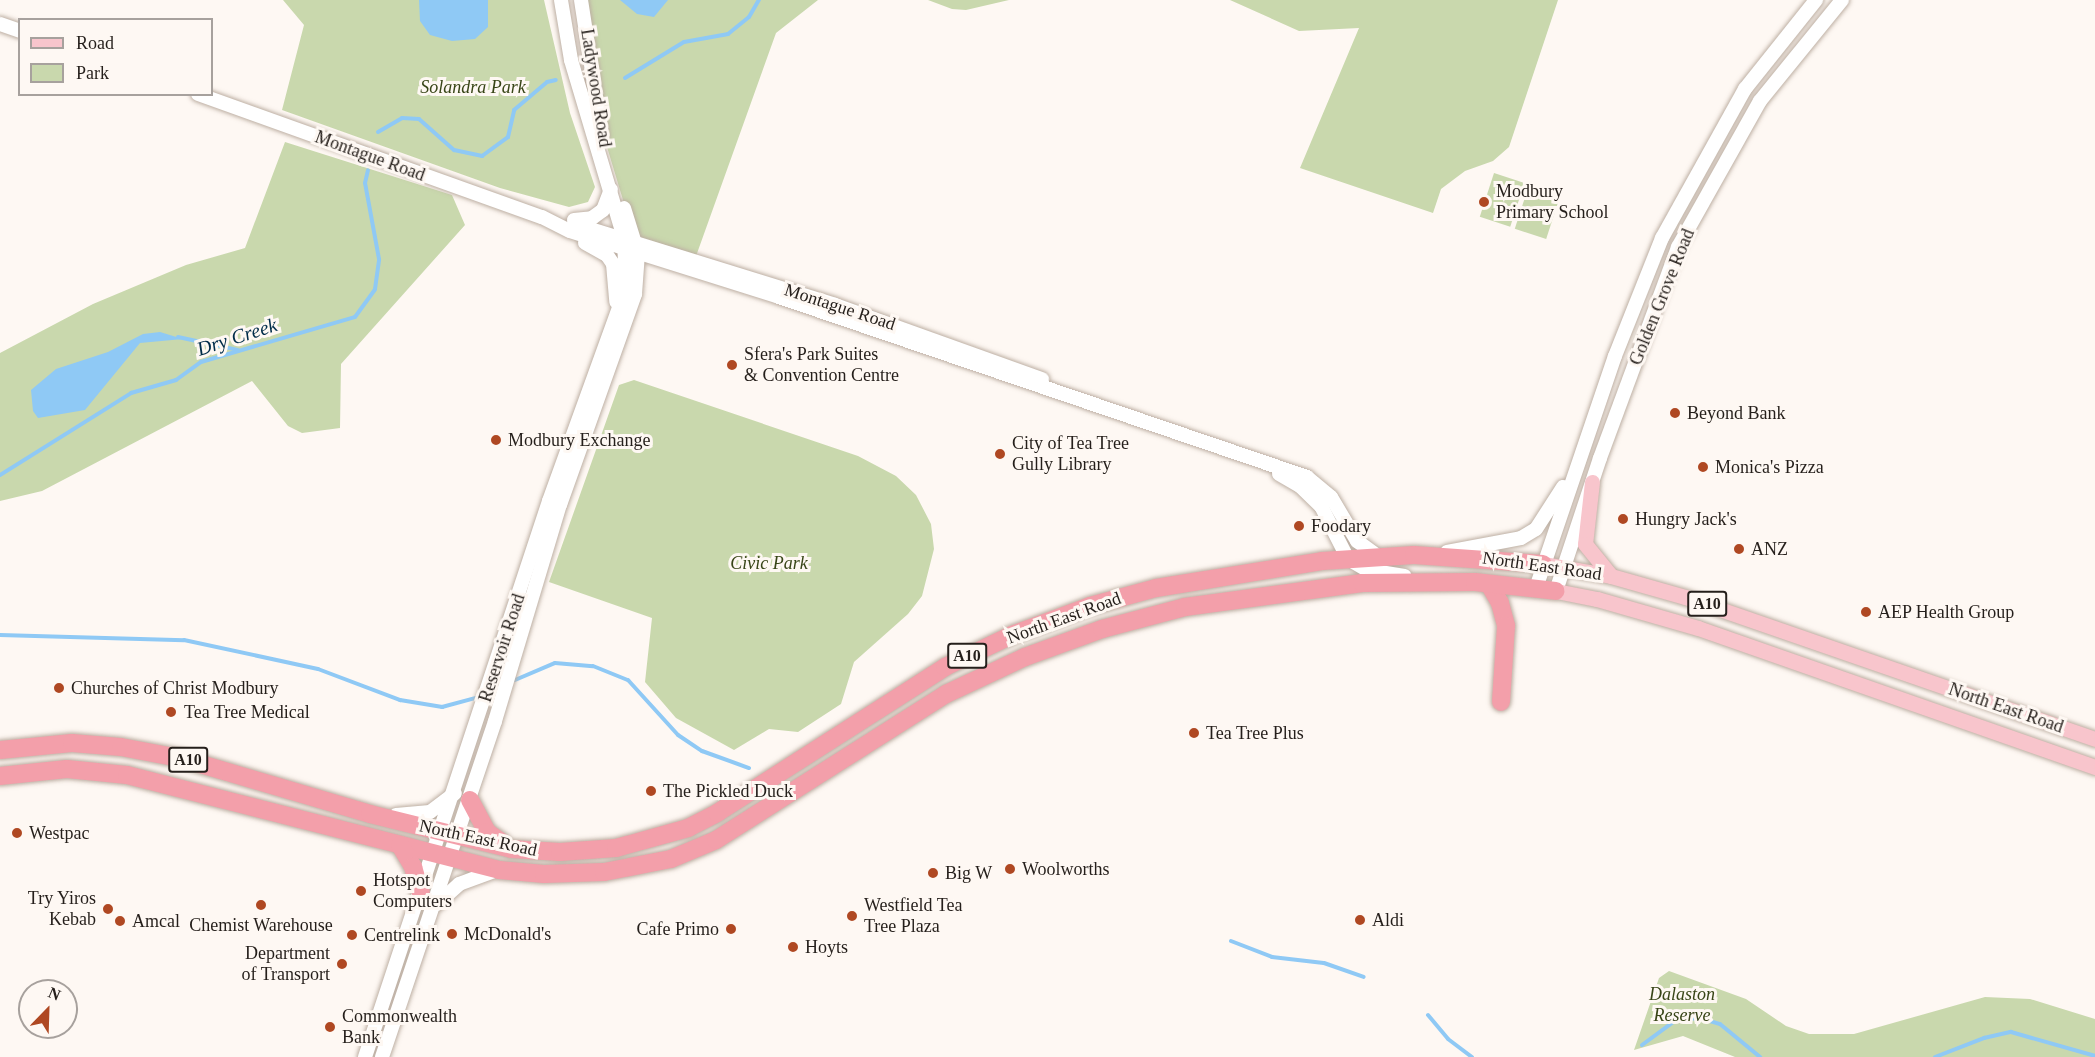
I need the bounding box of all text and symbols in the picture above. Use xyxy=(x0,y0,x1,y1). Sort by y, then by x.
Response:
legend xyxy=(18,18,213,96)
street label: Ladywood Road xyxy=(576,27,616,149)
text: Road xyxy=(76,33,114,53)
text: Park xyxy=(76,63,109,83)
park label: Solandra Park xyxy=(420,76,526,98)
street label: Montague Road xyxy=(312,126,428,186)
place label: Modbury Primary School xyxy=(1496,181,1608,224)
marker: Modbury Primary School xyxy=(1477,195,1491,209)
street label: Golden Grove Road xyxy=(1625,226,1699,368)
street label: Montague Road xyxy=(782,279,898,335)
water label: Dry Creek xyxy=(194,313,280,361)
place label: Sfera's Park Suites & Convention Centre xyxy=(744,344,899,386)
marker: Sfera's Park Suites & Convention Centre xyxy=(725,358,739,372)
place label: Beyond Bank xyxy=(1687,402,1785,424)
marker: Beyond Bank xyxy=(1668,406,1682,420)
place label: Modbury Exchange xyxy=(508,429,650,451)
marker: Modbury Exchange xyxy=(489,433,503,447)
place label: City of Tea Tree Gully Library xyxy=(1012,433,1130,476)
marker: City of Tea Tree Gully Library xyxy=(993,447,1007,461)
place label: Monica's Pizza xyxy=(1715,456,1824,478)
marker: Monica's Pizza xyxy=(1696,460,1710,474)
place label: Hungry Jack's xyxy=(1635,508,1737,530)
marker: Hungry Jack's xyxy=(1616,512,1630,526)
place label: Foodary xyxy=(1311,515,1371,537)
marker: Foodary xyxy=(1292,519,1306,533)
place label: ANZ xyxy=(1751,538,1788,560)
marker: ANZ xyxy=(1732,542,1746,556)
street label: North East Road xyxy=(1481,547,1603,585)
park label: Civic Park xyxy=(730,552,808,574)
street label: North East Road xyxy=(1004,587,1124,649)
street label: Reservoir Road xyxy=(474,591,530,705)
road number: A10 xyxy=(1686,591,1728,617)
place label: AEP Health Group xyxy=(1878,601,2015,623)
marker: AEP Health Group xyxy=(1859,605,1873,619)
road number: A10 xyxy=(946,643,988,669)
place label: Churches of Christ Modbury xyxy=(71,677,278,699)
street label: North East Road xyxy=(1946,678,2066,738)
marker: Churches of Christ Modbury xyxy=(52,681,66,695)
place label: Tea Tree Medical xyxy=(184,701,310,723)
marker: Tea Tree Medical xyxy=(162,703,180,721)
place label: Tea Tree Plus xyxy=(1206,722,1304,744)
marker: Tea Tree Plus xyxy=(1187,726,1201,740)
road number: A10 xyxy=(167,747,209,773)
place label: The Pickled Duck xyxy=(663,780,793,802)
marker: The Pickled Duck xyxy=(644,784,658,798)
street label: North East Road xyxy=(417,815,539,861)
place label: Westpac xyxy=(29,822,90,844)
marker: Westpac xyxy=(10,826,24,840)
place label: Woolworths xyxy=(1022,858,1110,880)
place label: Big W xyxy=(945,862,992,884)
marker: Woolworths xyxy=(1003,862,1017,876)
marker: Big W xyxy=(926,866,940,880)
place label: Hotspot Computers xyxy=(373,870,452,912)
marker: Hotspot Computers xyxy=(354,884,368,898)
place label: Try Yiros Kebab xyxy=(27,888,96,930)
place label: Westfield Tea Tree Plaza xyxy=(864,895,963,938)
marker: Chemist Warehouse xyxy=(254,898,268,912)
marker: Try Yiros Kebab xyxy=(101,902,115,916)
marker: Westfield Tea Tree Plaza xyxy=(845,909,859,923)
place label: Aldi xyxy=(1372,909,1404,931)
place label: Amcal xyxy=(132,910,180,932)
marker: Aldi xyxy=(1353,913,1367,927)
marker: Amcal xyxy=(113,914,127,928)
place label: Chemist Warehouse xyxy=(189,914,333,936)
place label: Cafe Primo xyxy=(637,918,719,940)
marker: Cafe Primo xyxy=(724,922,738,936)
place label: McDonald's xyxy=(464,923,551,945)
place label: Centrelink xyxy=(364,924,440,946)
marker: McDonald's xyxy=(445,927,459,941)
marker: Centrelink xyxy=(345,928,359,942)
place label: Hoyts xyxy=(805,936,848,958)
marker: Hoyts xyxy=(786,940,800,954)
place label: Department of Transport xyxy=(241,943,330,986)
marker: Department of Transport xyxy=(335,957,349,971)
north arrow xyxy=(18,979,78,1039)
text: N xyxy=(46,984,63,1004)
park label: Dalaston Reserve xyxy=(1649,984,1715,1026)
place label: Commonwealth Bank xyxy=(342,1006,457,1048)
marker: Commonwealth Bank xyxy=(323,1020,337,1034)

